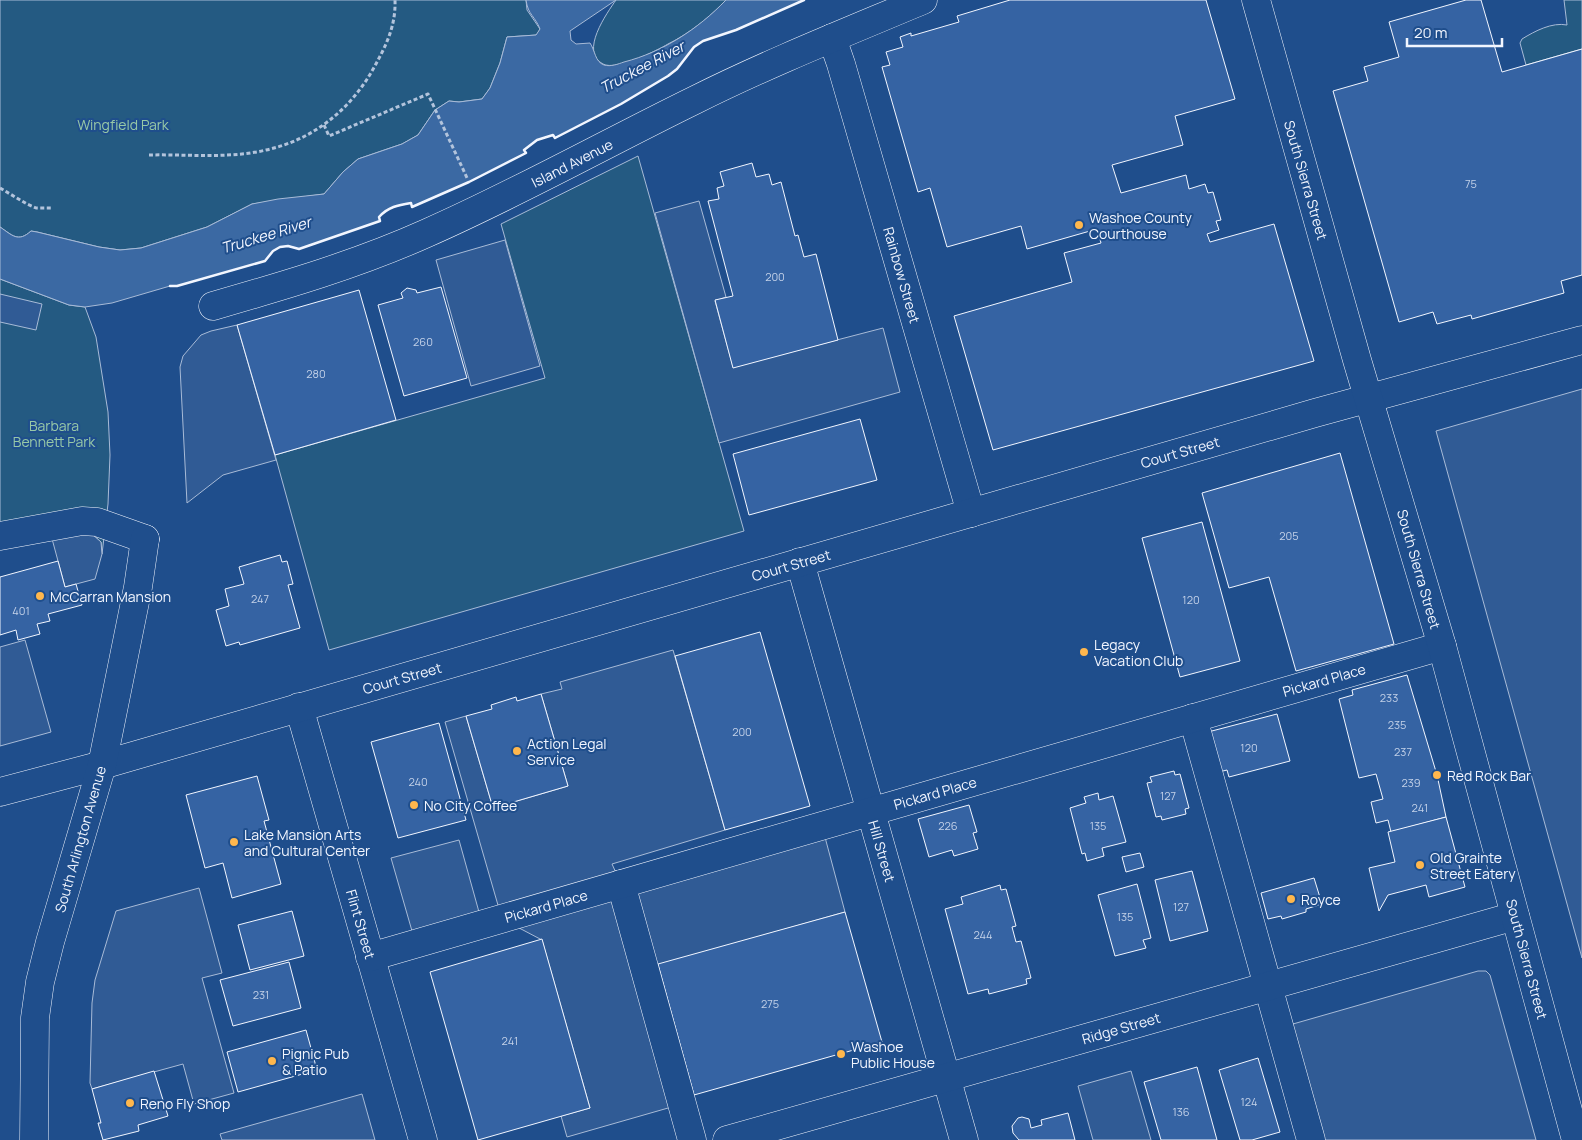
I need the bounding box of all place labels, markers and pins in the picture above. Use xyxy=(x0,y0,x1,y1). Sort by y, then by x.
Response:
place label: Washoe County Courthouse xyxy=(1089,208,1193,243)
marker: Washoe County Courthouse xyxy=(1073,219,1085,231)
place label: McCarran Mansion xyxy=(50,587,171,606)
marker: McCarran Mansion xyxy=(34,590,46,602)
place label: Legacy Vacation Club xyxy=(1094,635,1183,670)
marker: Legacy Vacation Club xyxy=(1078,646,1090,658)
place label: Action Legal Service xyxy=(527,734,607,769)
marker: Action Legal Service xyxy=(511,745,523,757)
place label: Red Rock Bar xyxy=(1447,766,1531,785)
marker: Red Rock Bar xyxy=(1431,769,1443,781)
place label: No City Coffee xyxy=(424,796,517,815)
marker: No City Coffee xyxy=(408,799,420,811)
place label: Lake Mansion Arts and Cultural Center xyxy=(244,825,370,860)
marker: Lake Mansion Arts and Cultural Center xyxy=(228,836,240,848)
place label: Old Grainte Street Eatery xyxy=(1430,848,1516,883)
marker: Old Grainte Street Eatery xyxy=(1414,859,1426,871)
place label: Royce xyxy=(1301,890,1341,909)
marker: Royce xyxy=(1285,893,1297,905)
place label: Washoe Public House xyxy=(851,1037,935,1072)
place label: Pignic Pub & Patio xyxy=(282,1044,349,1079)
marker: Washoe Public House xyxy=(835,1048,847,1060)
marker: Pignic Pub & Patio xyxy=(266,1055,278,1067)
place label: Reno Fly Shop xyxy=(140,1094,230,1113)
marker: Reno Fly Shop xyxy=(124,1097,136,1109)

